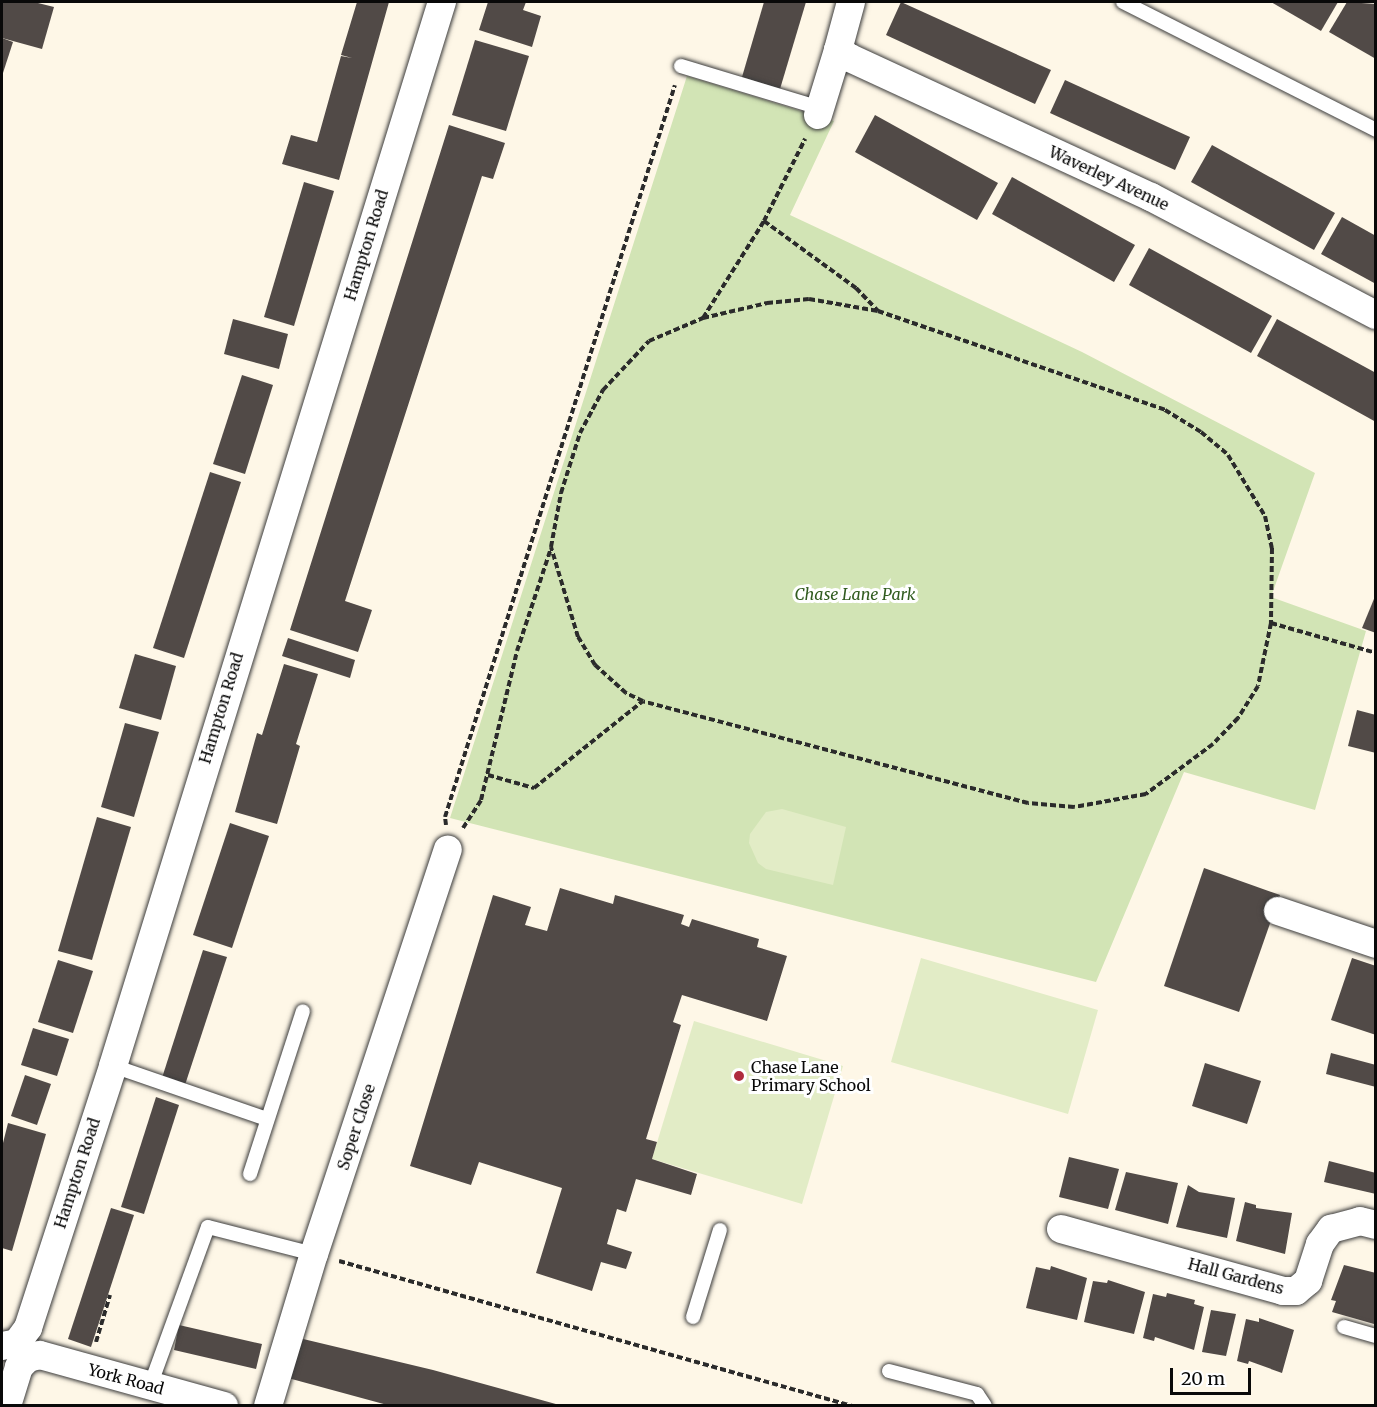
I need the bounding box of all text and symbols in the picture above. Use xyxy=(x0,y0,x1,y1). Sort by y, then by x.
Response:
street label: Waverley Avenue xyxy=(1046,142,1172,214)
street label: Hampton Road xyxy=(340,187,392,303)
park label: Chase Lane Park xyxy=(795,584,915,604)
street label: Hampton Road xyxy=(195,650,247,766)
place label: Chase Lane Primary School xyxy=(751,1057,871,1095)
marker: Chase Lane Primary School xyxy=(732,1069,746,1083)
street label: Soper Close xyxy=(333,1081,379,1173)
street label: Hampton Road xyxy=(50,1115,104,1231)
street label: Hall Gardens xyxy=(1186,1254,1286,1298)
scale bar xyxy=(1173,1356,1254,1394)
street label: York Road xyxy=(86,1360,166,1398)
text: 20 m xyxy=(1181,1367,1225,1390)

